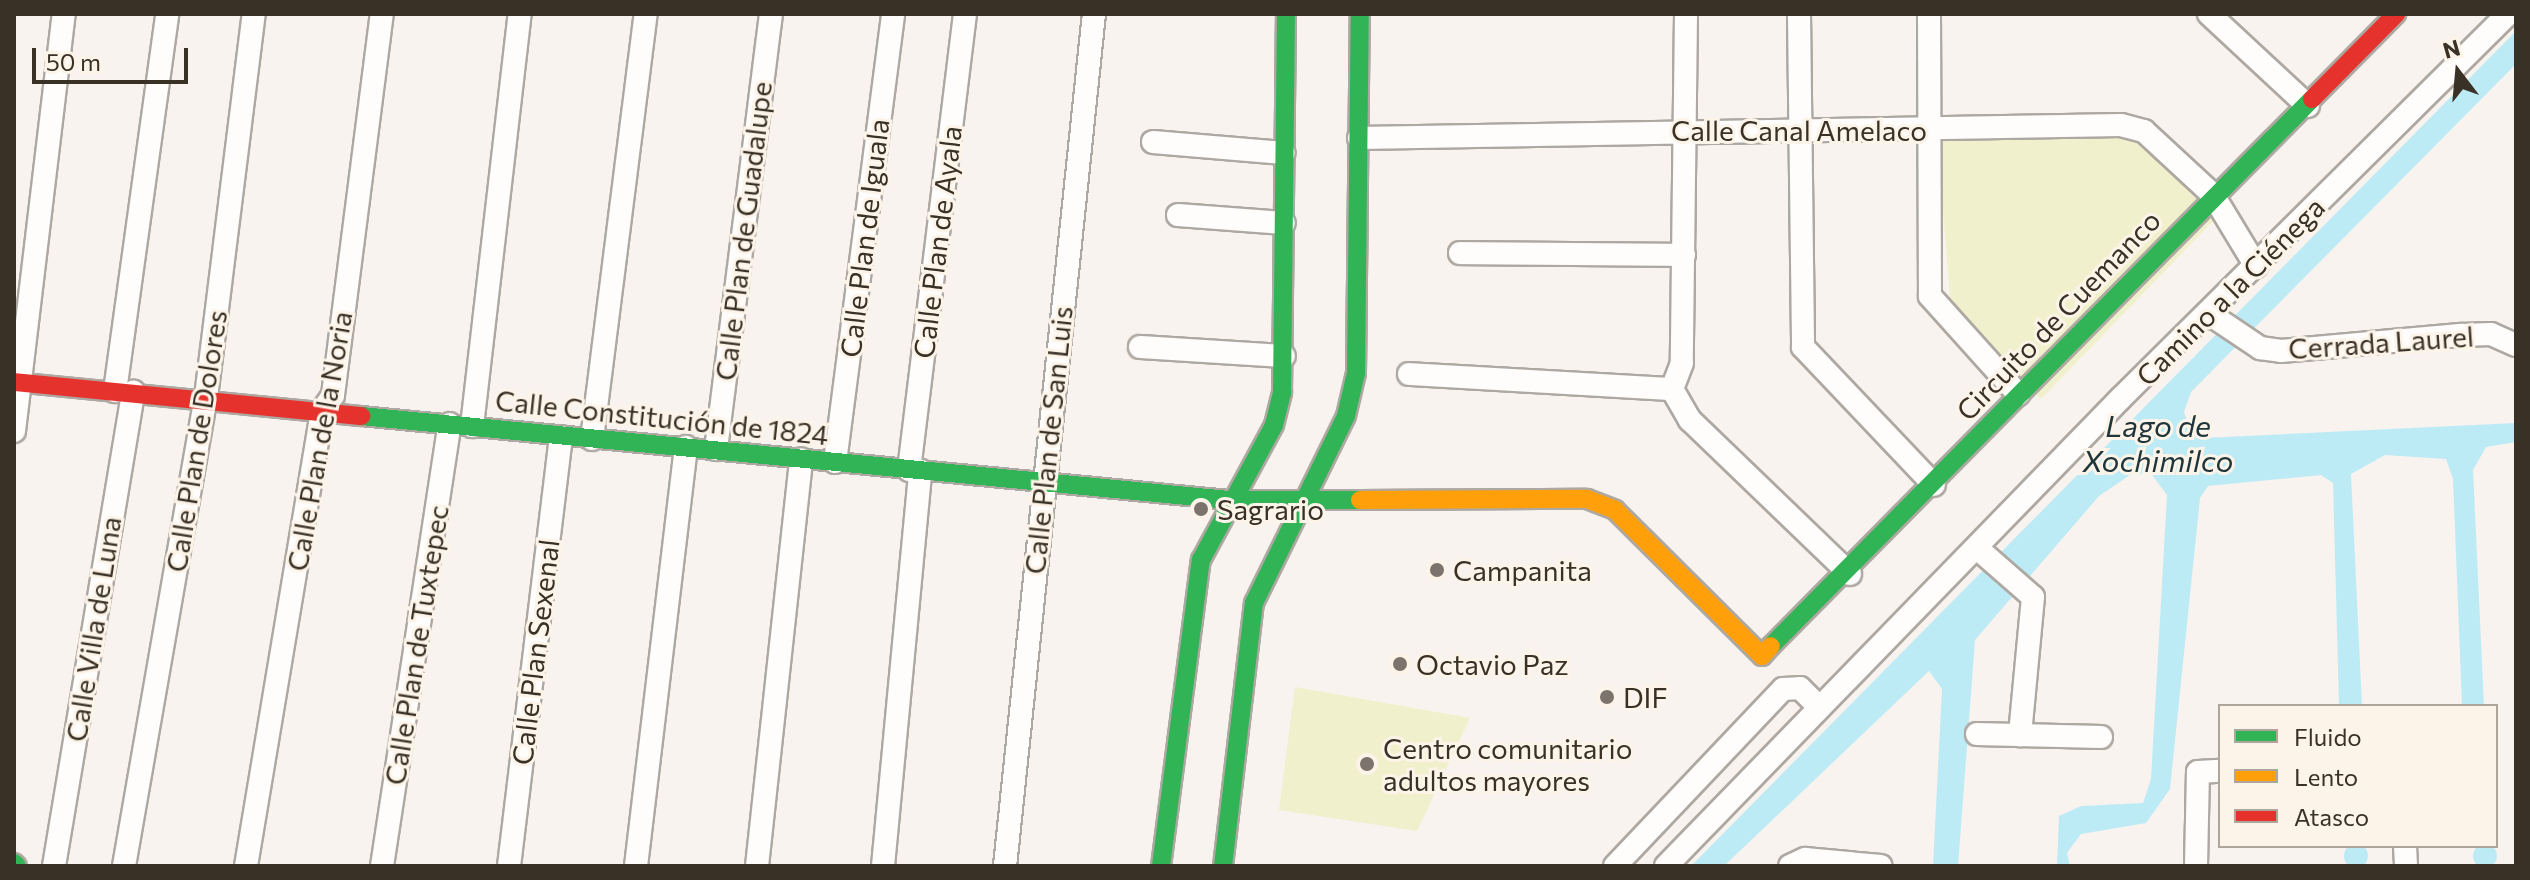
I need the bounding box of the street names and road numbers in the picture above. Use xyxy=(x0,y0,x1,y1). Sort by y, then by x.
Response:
street label: Calle Plan de Guadalupe xyxy=(708,80,778,382)
street label: Calle Canal Amelaco xyxy=(1671,113,1927,147)
street label: Calle Plan de Iguala xyxy=(833,117,895,359)
street label: Calle Plan de Ayala xyxy=(906,124,968,360)
street label: Camino a la Ciénega xyxy=(2129,190,2331,392)
street label: Circuito de Cuemanco xyxy=(1949,203,2167,427)
street label: Calle Plan de San Luis xyxy=(1017,304,1079,576)
street label: Calle Plan de Dolores xyxy=(159,308,233,574)
street label: Calle Plan de la Noria xyxy=(280,308,358,574)
street label: Cerrada Laurel xyxy=(2287,319,2475,365)
street label: Calle Constitución de 1824 xyxy=(494,383,830,451)
street label: Calle Plan de Tuxtepec xyxy=(377,503,455,787)
street label: Calle Villa de Luna xyxy=(59,514,127,744)
street label: Calle Plan Sexenal xyxy=(504,537,566,767)

